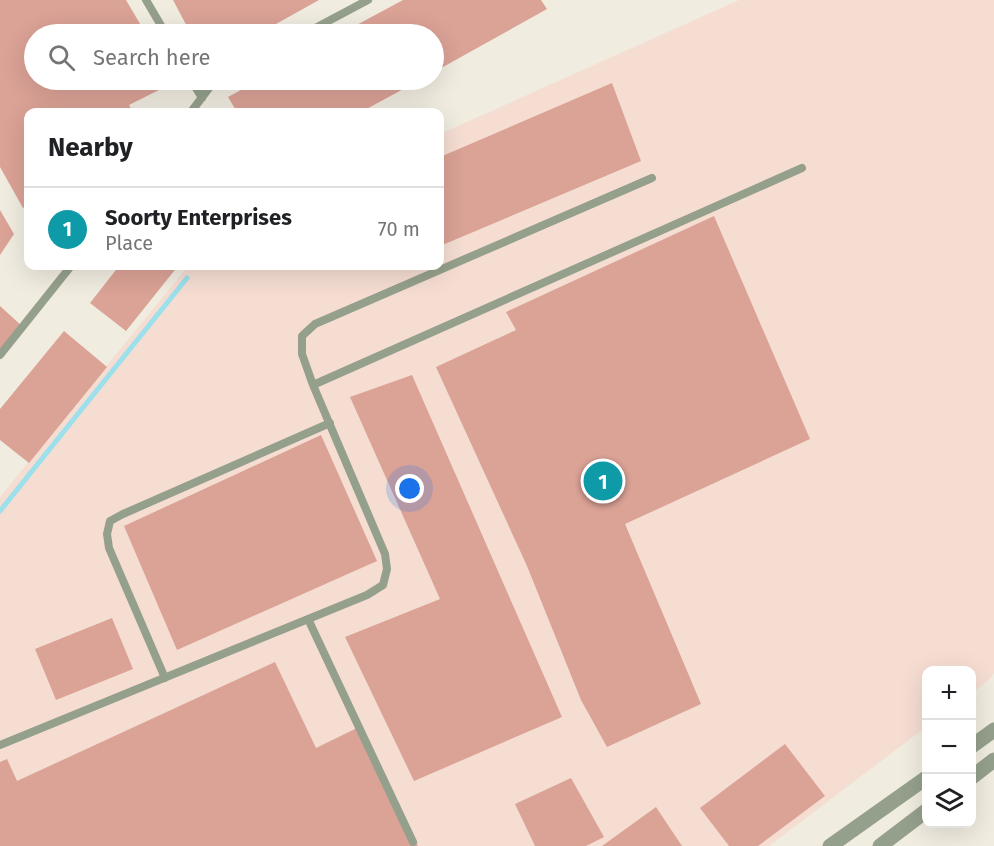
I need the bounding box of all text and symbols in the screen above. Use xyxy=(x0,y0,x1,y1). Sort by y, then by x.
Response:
search box xyxy=(24,24,444,90)
icon: search xyxy=(45,41,78,74)
text: Search here xyxy=(93,44,211,71)
text: Nearby xyxy=(48,132,133,163)
text: Soorty Enterprises xyxy=(105,204,292,231)
text: 1 xyxy=(63,217,72,241)
text: 70 m xyxy=(378,217,420,241)
text: Place xyxy=(105,231,153,255)
pin: 1 xyxy=(584,458,622,504)
your location xyxy=(395,474,424,503)
map controls xyxy=(922,666,976,828)
button: + xyxy=(922,666,976,720)
button: − xyxy=(922,720,976,774)
button: layers xyxy=(922,774,976,828)

